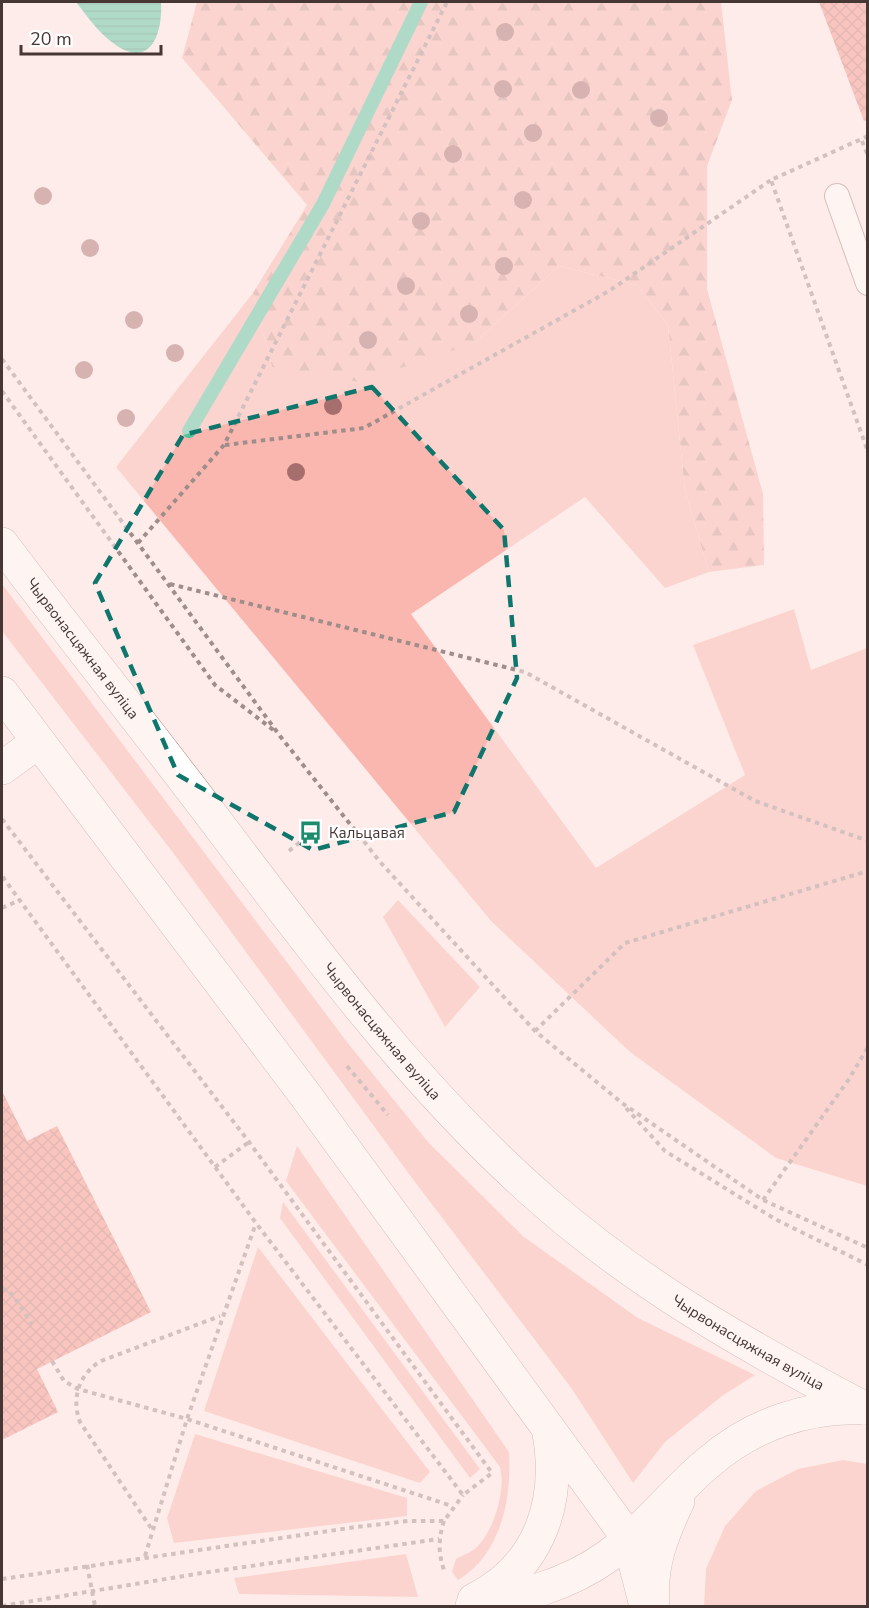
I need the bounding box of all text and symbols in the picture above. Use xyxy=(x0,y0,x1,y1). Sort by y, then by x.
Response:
scale bar xyxy=(21,18,160,56)
text: 20 m xyxy=(30,27,72,51)
street label: Чырвонасцяжная вуліца xyxy=(21,574,144,723)
bus stop icon: Кальцавая xyxy=(298,820,324,846)
place label: Кальцавая xyxy=(329,823,405,843)
street label: Чырвонасцяжная вуліца xyxy=(318,959,445,1104)
street label: Чырвонасцяжная вуліца xyxy=(668,1290,828,1395)

